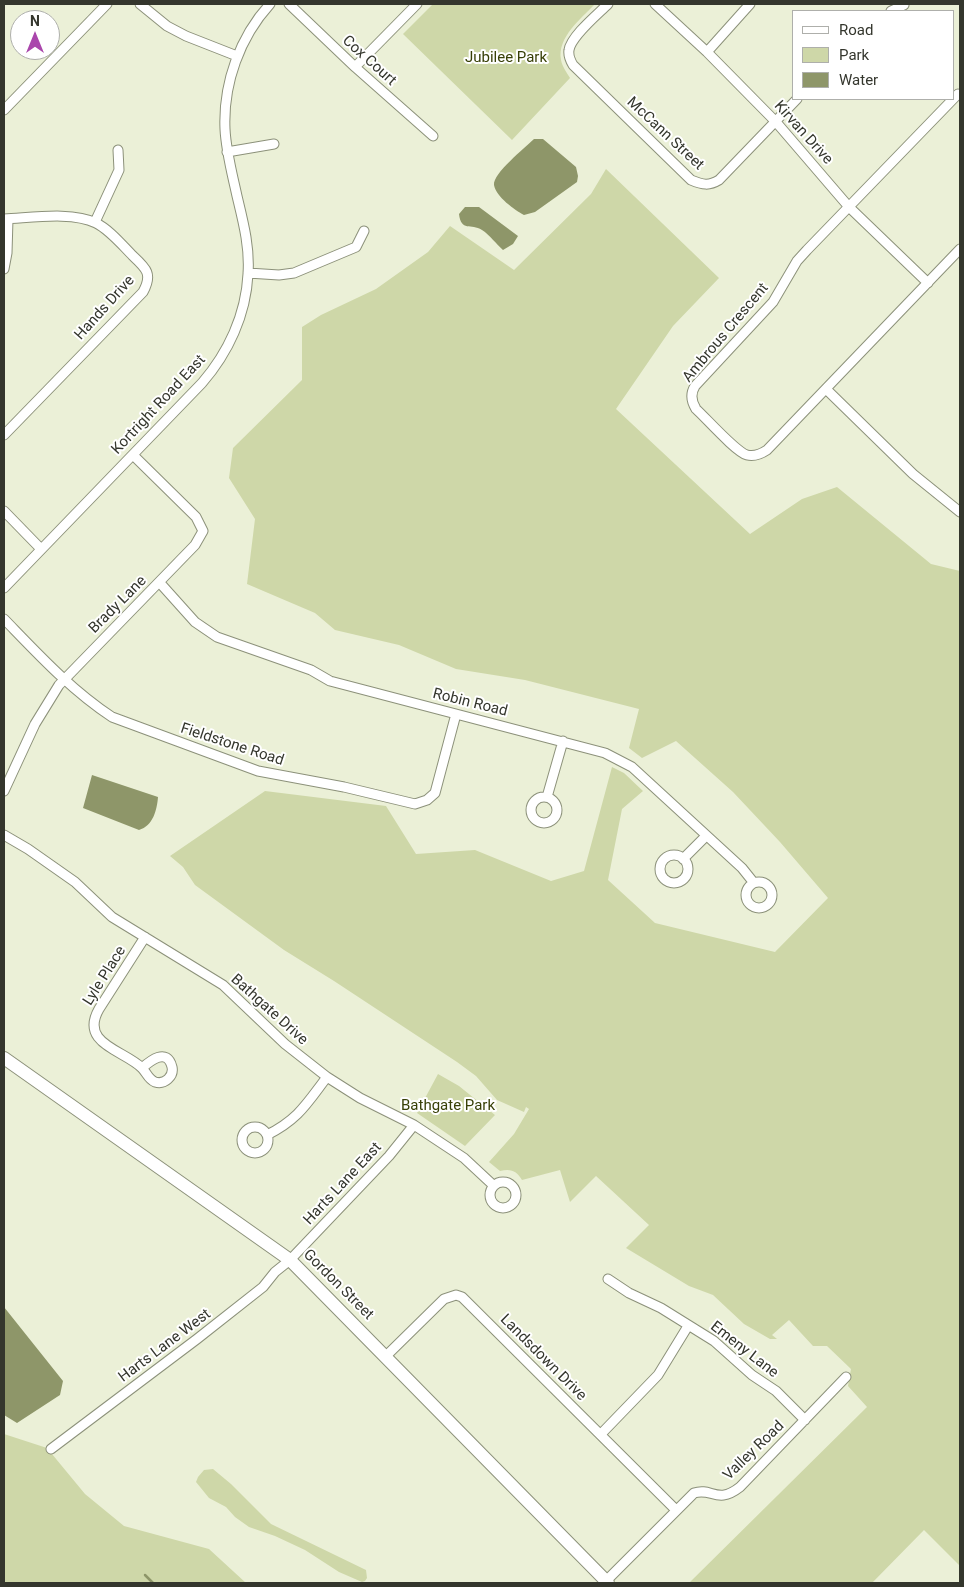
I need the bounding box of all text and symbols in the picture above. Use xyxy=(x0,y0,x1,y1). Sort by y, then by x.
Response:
north arrow xyxy=(10,10,60,60)
legend xyxy=(792,10,954,100)
text: N xyxy=(30,13,40,29)
text: Road xyxy=(839,21,873,39)
street label: Cox Court xyxy=(338,32,400,90)
text: Park xyxy=(839,46,869,64)
park label: Jubilee Park xyxy=(465,49,547,67)
text: Water xyxy=(839,71,878,89)
street label: McCann Street xyxy=(623,94,707,174)
street label: Kirvan Drive xyxy=(770,98,836,168)
street label: Hands Drive xyxy=(71,272,139,344)
street label: Ambrous Crescent xyxy=(679,280,773,386)
street label: Kortright Road East xyxy=(108,351,210,459)
street label: Brady Lane xyxy=(85,572,151,638)
street label: Robin Road xyxy=(431,685,509,721)
street label: Fieldstone Road xyxy=(178,720,286,770)
street label: Lyle Place xyxy=(80,943,130,1009)
street label: Bathgate Drive xyxy=(227,971,311,1049)
park label: Bathgate Park xyxy=(401,1097,495,1115)
street label: Harts Lane East xyxy=(300,1139,386,1229)
street label: Gordon Street xyxy=(299,1246,377,1324)
street label: Harts Lane West xyxy=(115,1306,215,1386)
street label: Landsdown Drive xyxy=(496,1311,590,1405)
street label: Emeny Lane xyxy=(706,1318,782,1382)
street label: Valley Road xyxy=(720,1418,788,1484)

